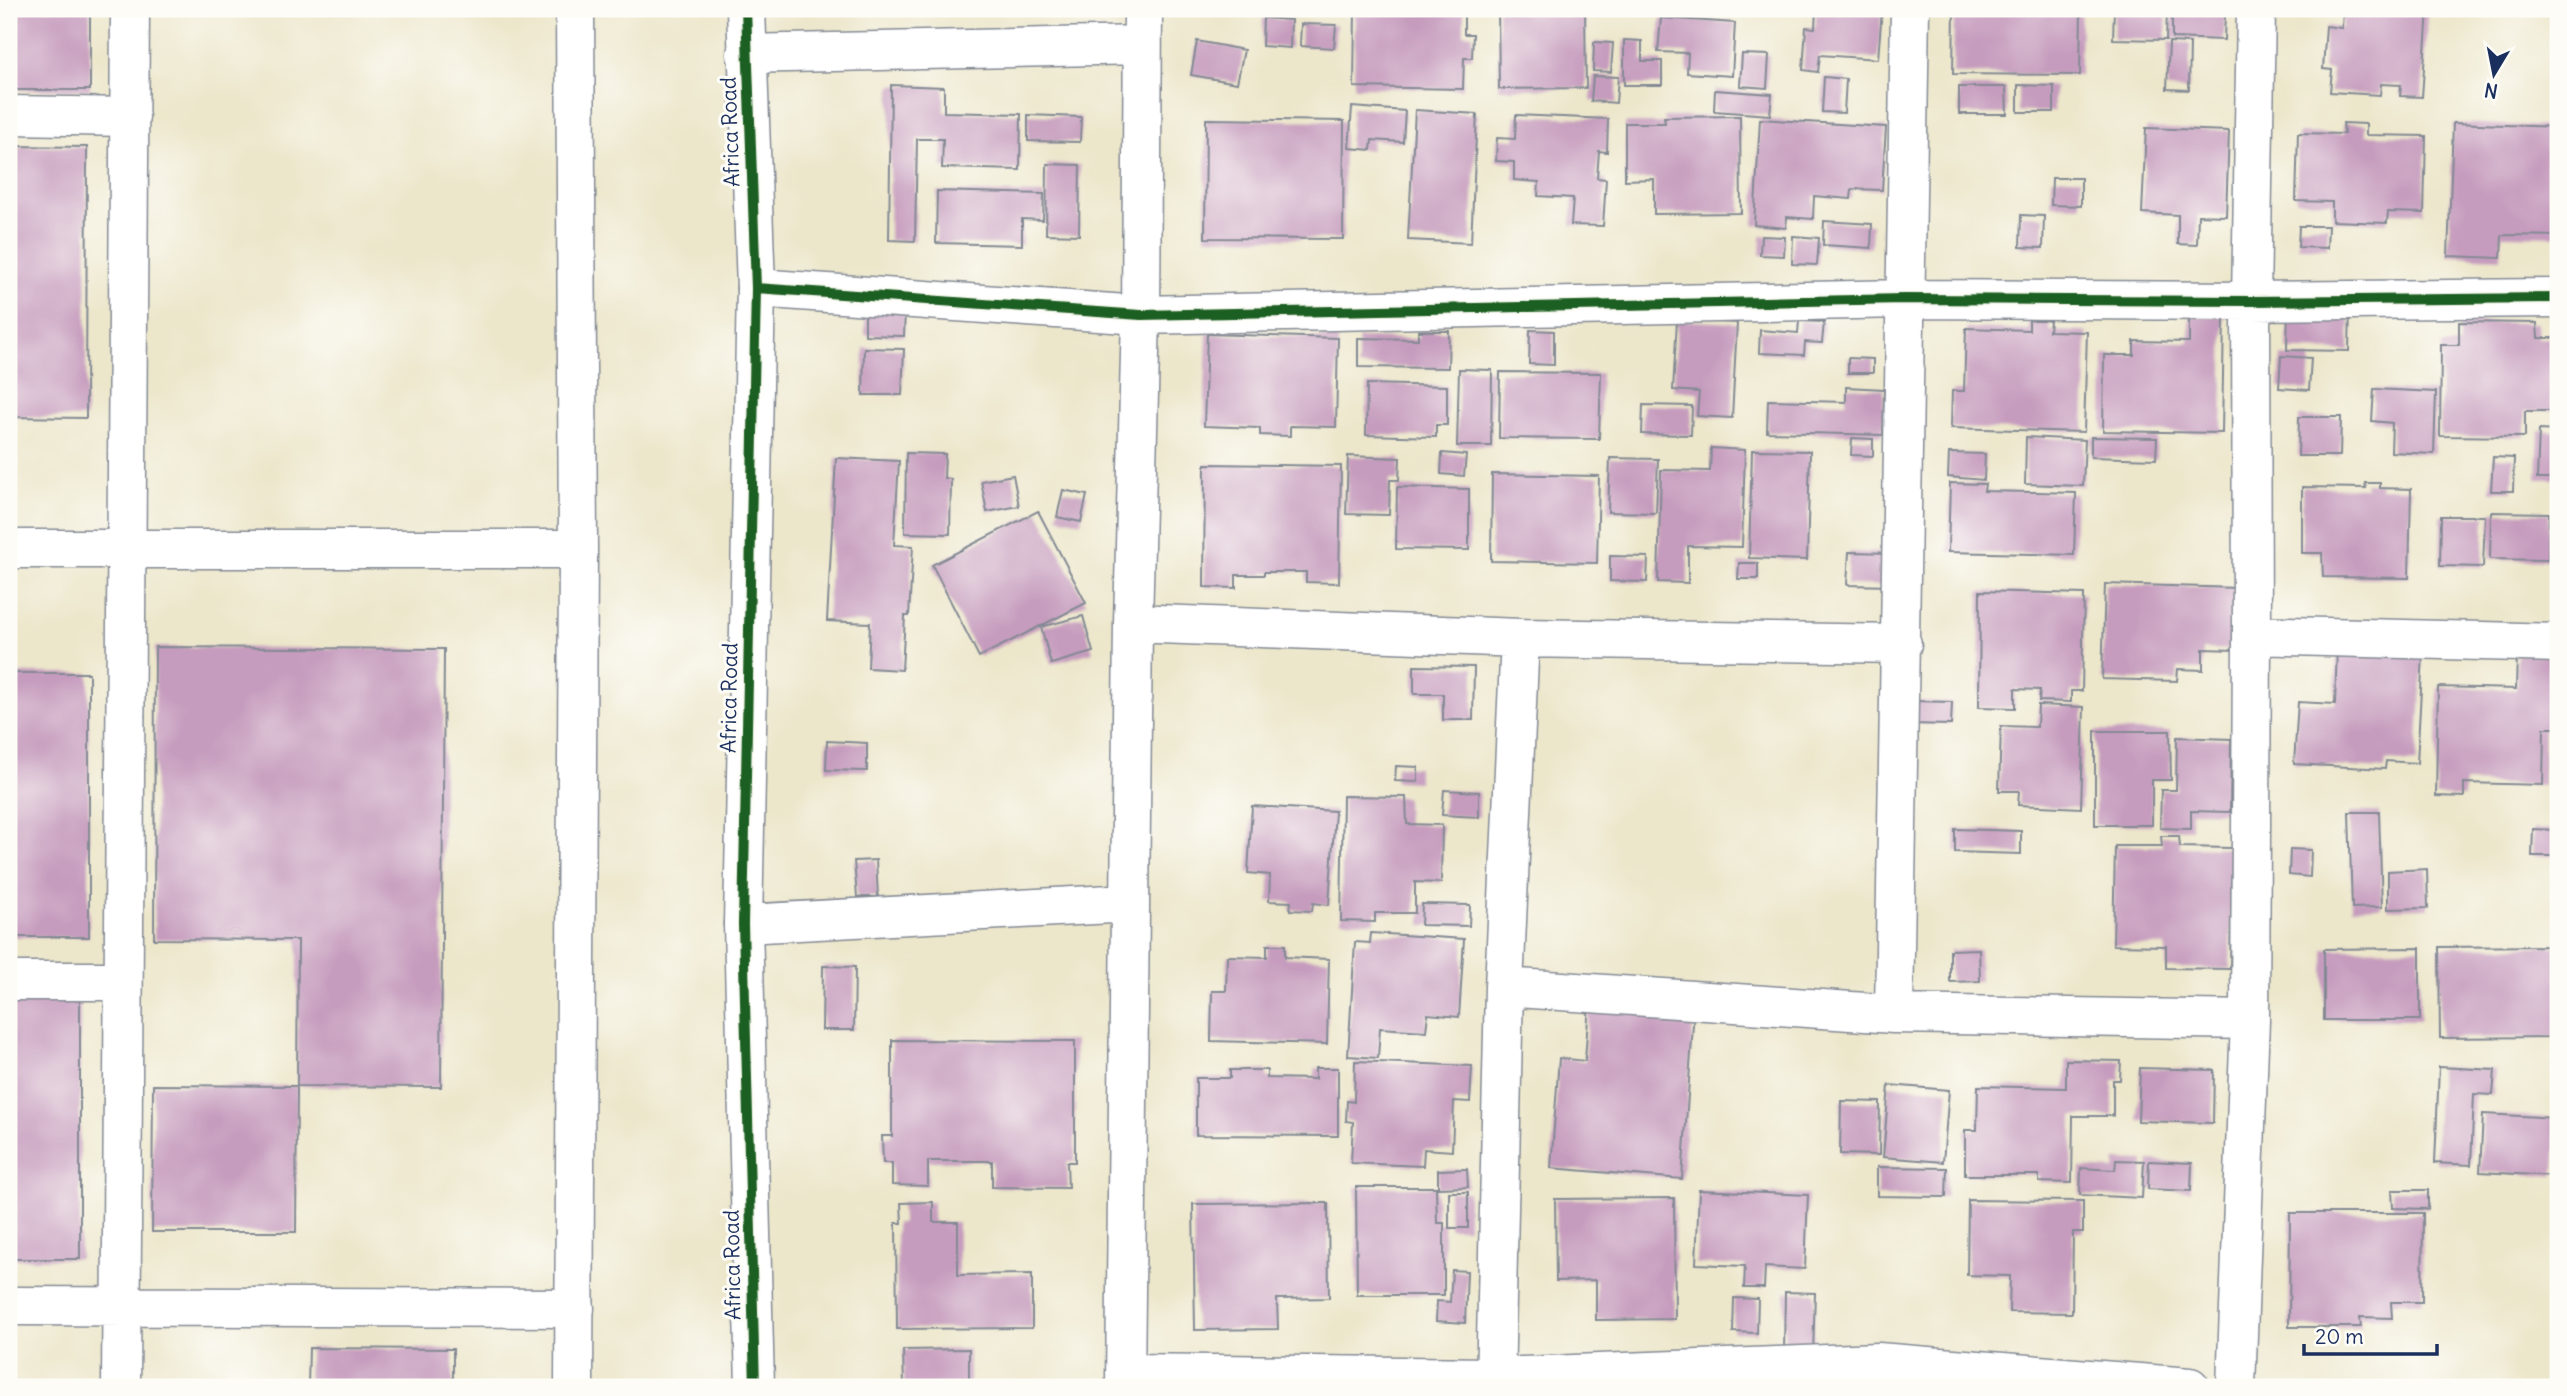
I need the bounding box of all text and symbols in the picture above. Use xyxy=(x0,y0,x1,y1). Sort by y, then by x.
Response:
north arrow xyxy=(2458,38,2528,108)
street label: Africa Road xyxy=(715,76,745,188)
text: N xyxy=(2482,78,2500,104)
street label: Africa Road xyxy=(715,643,743,753)
street label: Africa Road xyxy=(718,1210,746,1320)
scale bar xyxy=(2304,1312,2438,1356)
text: 20 m xyxy=(2315,1323,2364,1350)

